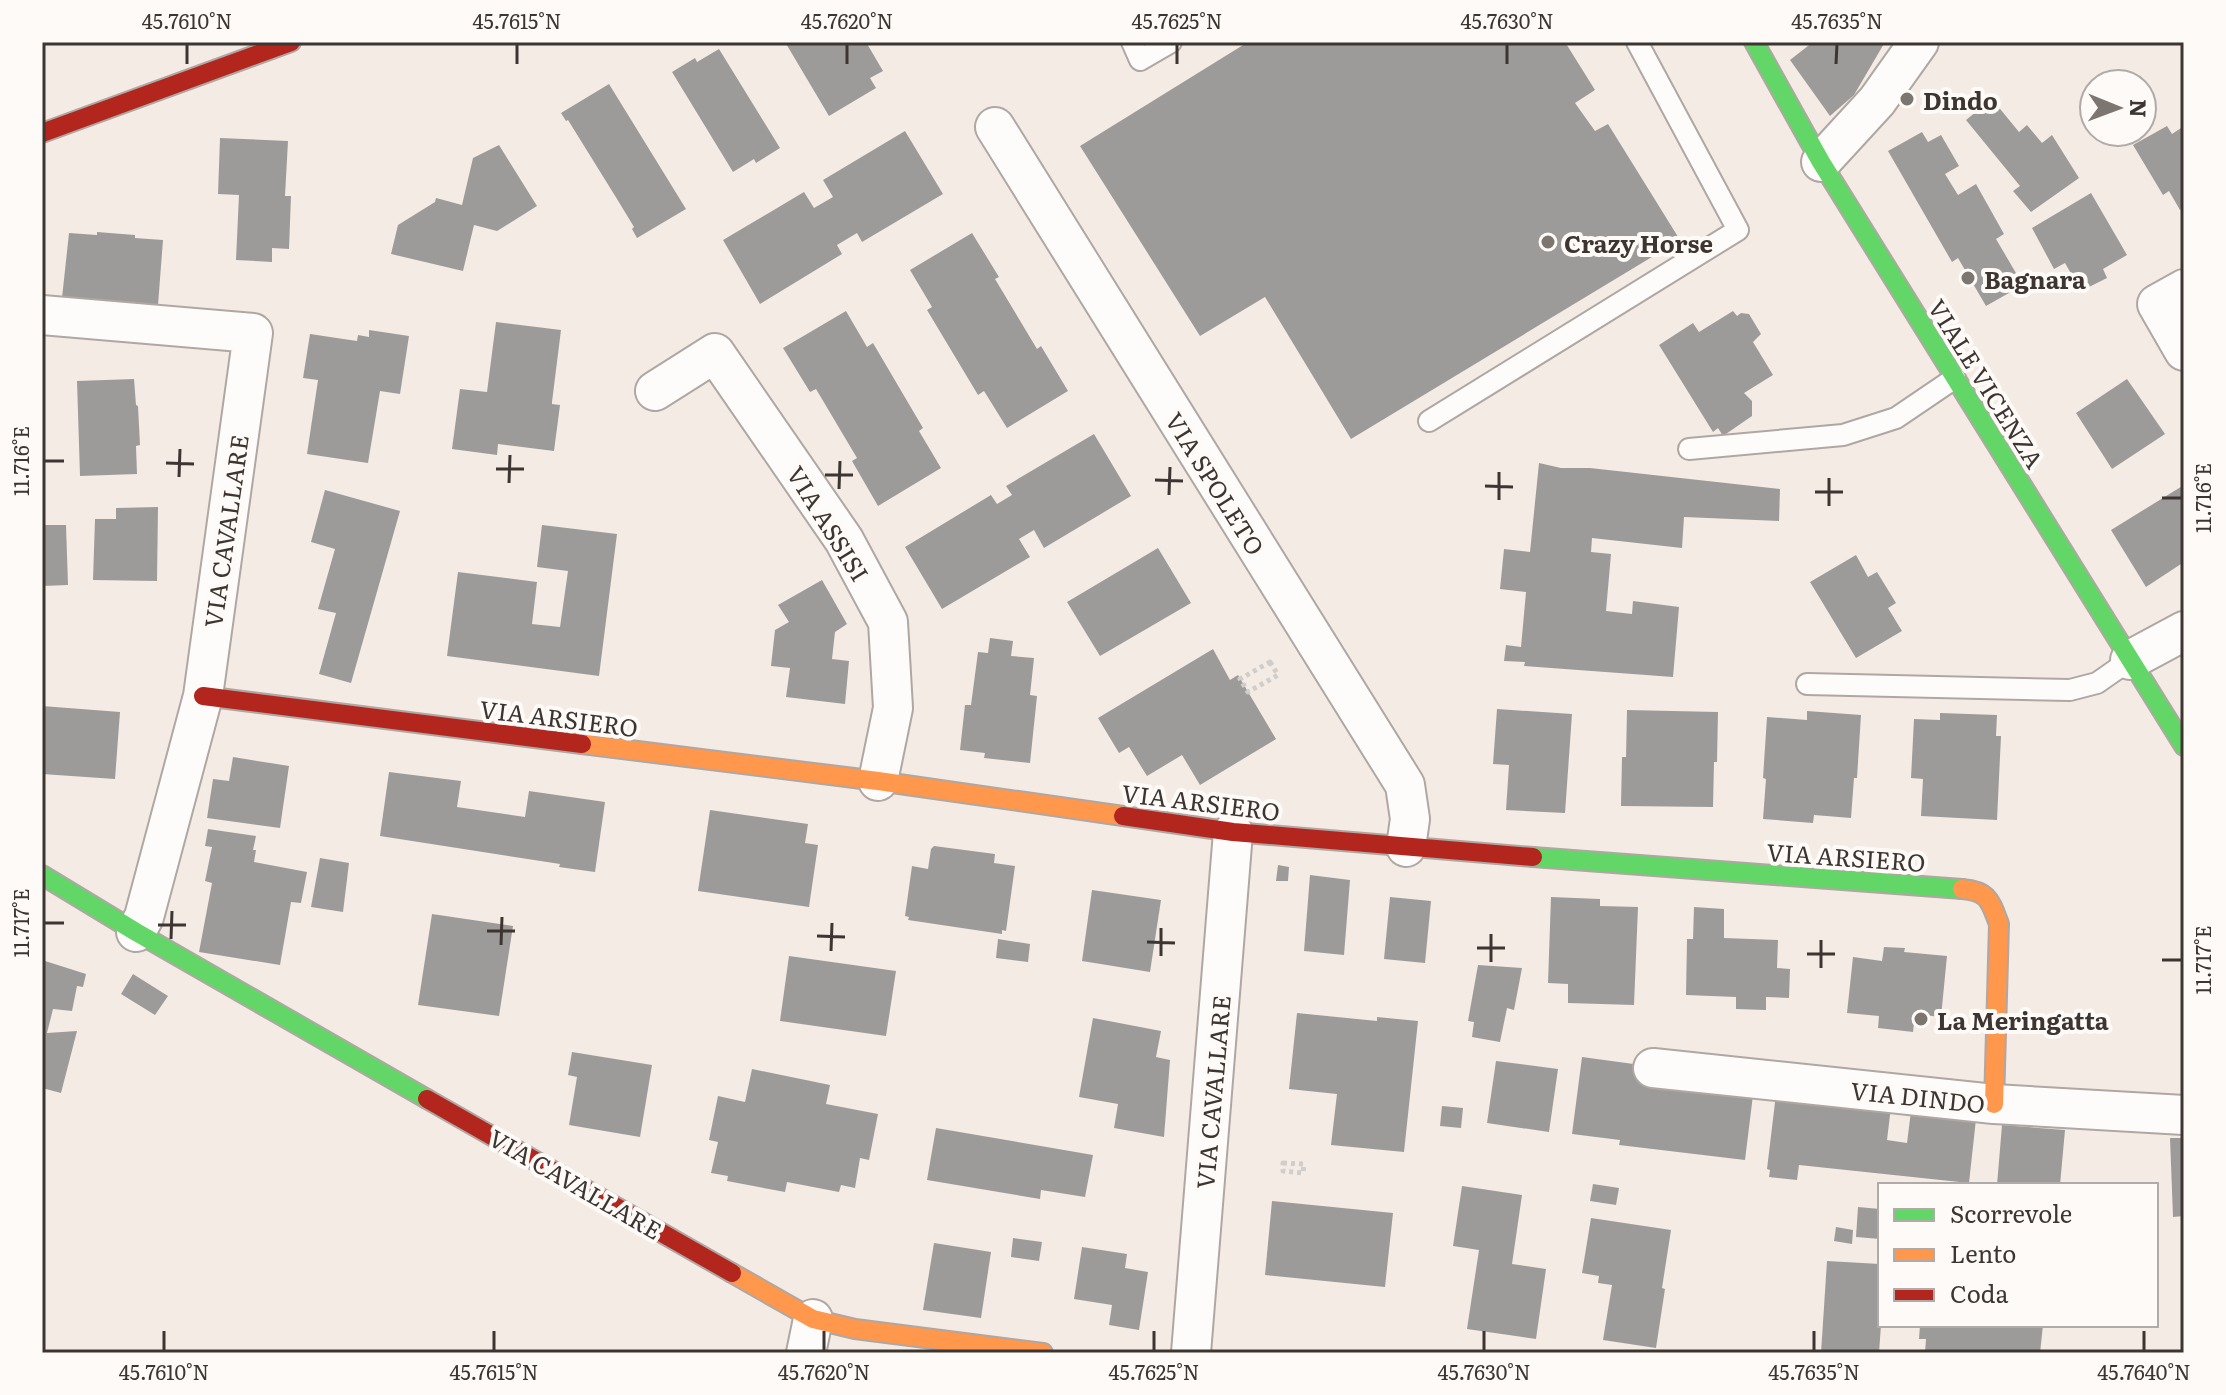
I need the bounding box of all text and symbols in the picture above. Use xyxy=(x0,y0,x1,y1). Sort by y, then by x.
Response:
text: 45.7610°N xyxy=(142,5,232,35)
text: 45.7615°N xyxy=(472,5,562,35)
text: 45.7620°N xyxy=(801,5,893,35)
text: 45.7625°N xyxy=(1131,5,1223,35)
text: 45.7630°N xyxy=(1460,5,1554,35)
text: 45.7635°N xyxy=(1791,5,1883,35)
north arrow xyxy=(2078,68,2158,148)
place label: Dindo xyxy=(1923,82,1998,117)
marker: Dindo xyxy=(1898,90,1916,108)
text: N xyxy=(2123,99,2156,118)
place label: Crazy Horse xyxy=(1564,225,1713,260)
marker: Crazy Horse xyxy=(1539,233,1557,251)
place label: Bagnara xyxy=(1984,261,2086,296)
marker: Bagnara xyxy=(1959,269,1977,287)
street label: VIALE VICENZA xyxy=(1921,292,2053,475)
street label: VIA SPOLETO xyxy=(1158,405,1274,561)
text: 11.716°E xyxy=(5,426,35,496)
street label: VIA CAVALLARE xyxy=(194,432,256,630)
street label: VIA ASSISI xyxy=(780,458,878,588)
text: 11.716°E xyxy=(2187,463,2217,533)
street label: VIA ARSIERO xyxy=(478,690,640,744)
street label: VIA ARSIERO xyxy=(1120,774,1282,828)
street label: VIA ARSIERO xyxy=(1765,833,1927,879)
text: 11.717°E xyxy=(5,889,35,957)
text: 11.717°E xyxy=(2187,926,2217,994)
street label: VIA CAVALLARE xyxy=(1186,994,1238,1190)
place label: La Meringatta xyxy=(1937,1002,2109,1037)
marker: La Meringatta xyxy=(1912,1010,1930,1028)
street label: VIA DINDO xyxy=(1849,1072,1987,1120)
street label: VIA CAVALLARE xyxy=(483,1119,669,1247)
legend xyxy=(1878,1183,2158,1327)
text: Scorrevole xyxy=(1950,1195,2072,1230)
text: Lento xyxy=(1950,1235,2016,1270)
text: Coda xyxy=(1950,1275,2009,1310)
text: 45.7610°N xyxy=(119,1356,209,1386)
text: 45.7615°N xyxy=(449,1356,539,1386)
text: 45.7620°N xyxy=(778,1356,870,1386)
text: 45.7625°N xyxy=(1108,1356,1200,1386)
text: 45.7630°N xyxy=(1437,1356,1531,1386)
text: 45.7635°N xyxy=(1768,1356,1860,1386)
text: 45.7640°N xyxy=(2097,1356,2191,1386)

